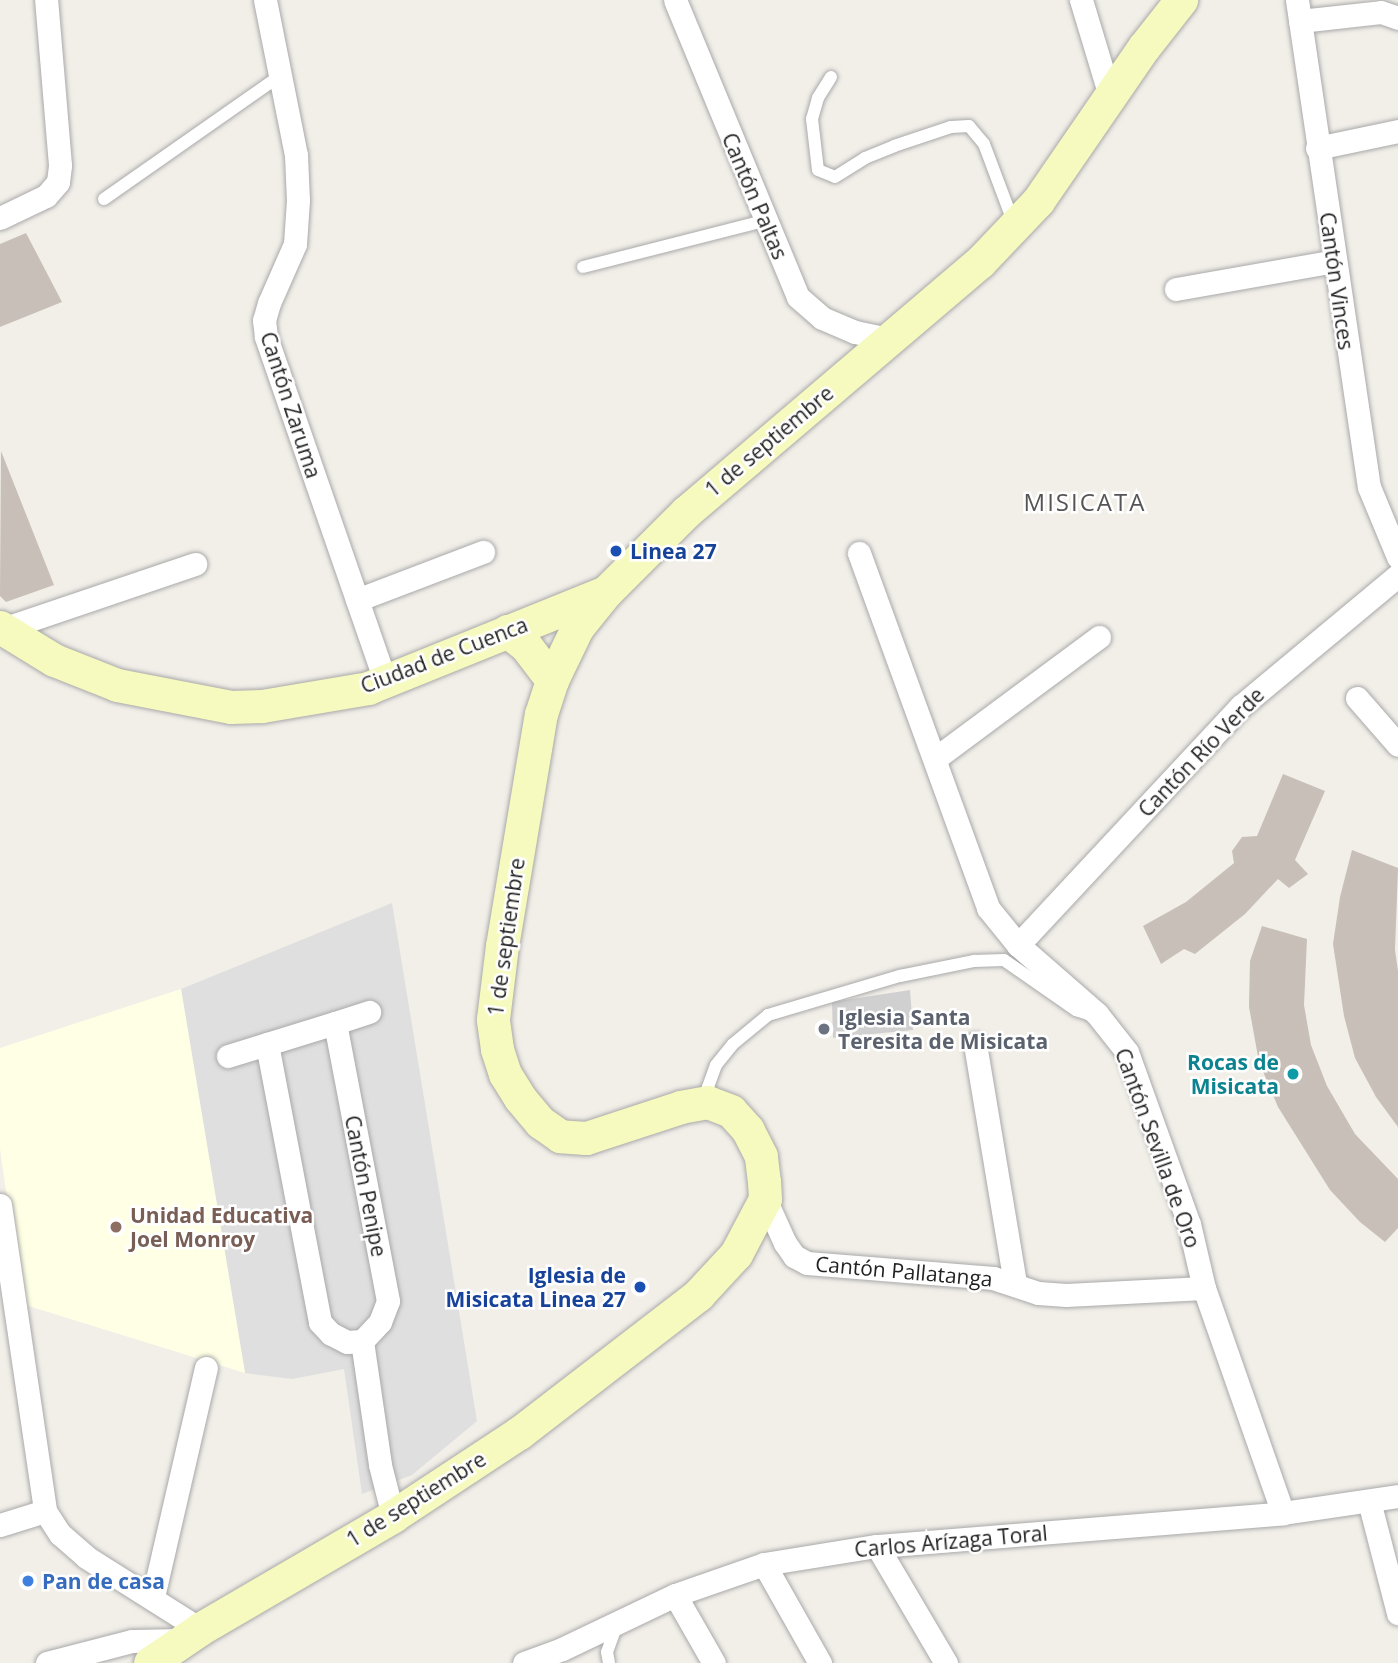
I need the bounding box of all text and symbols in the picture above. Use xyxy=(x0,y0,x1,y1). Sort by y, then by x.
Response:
street label: Cantón Paltas xyxy=(717,129,793,263)
street label: Cantón Vinces xyxy=(1315,211,1359,351)
street label: Cantón Zaruma xyxy=(255,329,327,481)
street label: 1 de septiembre xyxy=(700,380,838,502)
district label: MISICATA xyxy=(1025,488,1145,516)
place label: Linea 27 xyxy=(630,538,717,564)
marker: Linea 27 xyxy=(608,543,624,559)
street label: Ciudad de Cuenca xyxy=(357,612,531,698)
street label: Cantón Río Verde xyxy=(1133,682,1269,822)
street label: 1 de septiembre xyxy=(482,856,530,1018)
place label: Iglesia Santa Teresita de Misicata xyxy=(838,1004,1048,1054)
marker: Iglesia Santa Teresita de Misicata xyxy=(816,1021,832,1037)
street label: Cantón Sevilla de Oro xyxy=(1110,1045,1206,1251)
place label: Rocas de Misicata xyxy=(1187,1049,1279,1099)
marker: Rocas de Misicata xyxy=(1285,1066,1301,1082)
street label: Cantón Penipe xyxy=(340,1113,392,1259)
place label: Unidad Educativa Joel Monroy xyxy=(130,1202,313,1252)
marker: Unidad Educativa Joel Monroy xyxy=(108,1219,124,1235)
street label: Cantón Pallatanga xyxy=(814,1251,994,1291)
place label: Iglesia de Misicata Linea 27 xyxy=(446,1262,626,1312)
marker: Iglesia de Misicata Linea 27 xyxy=(632,1279,648,1295)
street label: 1 de septiembre xyxy=(342,1446,490,1552)
street label: Carlos Arízaga Toral xyxy=(853,1520,1049,1562)
place label: Pan de casa xyxy=(42,1568,165,1594)
marker: Pan de casa xyxy=(20,1573,36,1589)

